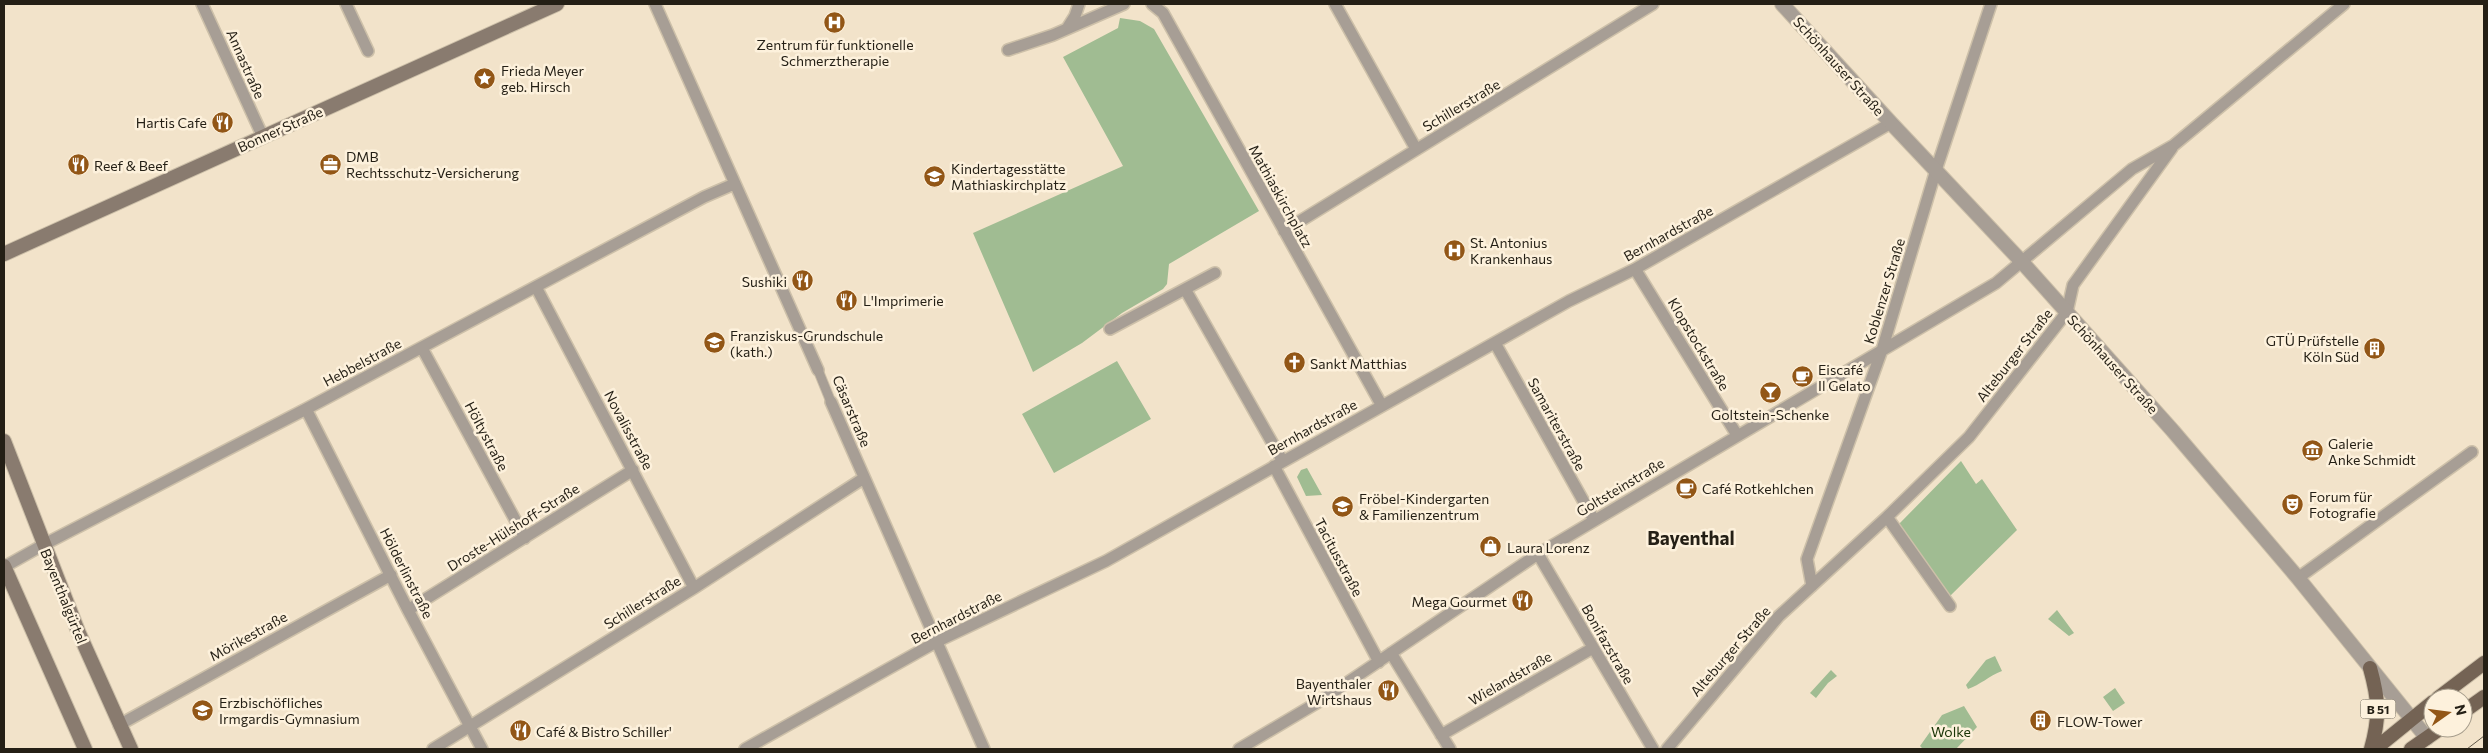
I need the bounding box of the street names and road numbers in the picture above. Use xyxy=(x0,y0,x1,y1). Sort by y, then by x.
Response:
street label: Schönhauser Straße xyxy=(1790,13,1888,119)
street label: Annastraße xyxy=(223,27,269,101)
street label: Schillerstraße xyxy=(1419,75,1503,135)
street label: Bonner Straße xyxy=(235,103,325,155)
street label: Mathiaskirchplatz xyxy=(1246,142,1316,250)
street label: Bernhardstraße xyxy=(1620,201,1716,265)
street label: Koblenzer Straße xyxy=(1860,236,1908,346)
street label: Klopstockstraße xyxy=(1665,295,1733,393)
street label: Alteburger Straße xyxy=(1972,305,2056,405)
street label: Schönhauser Straße xyxy=(2064,311,2162,417)
street label: Hebbelstraße xyxy=(320,334,404,390)
street label: Cäsarstraße xyxy=(829,372,875,450)
street label: Samariterstraße xyxy=(1525,375,1589,473)
street label: Novalisstraße xyxy=(601,387,657,473)
street label: Bernhardstraße xyxy=(1264,395,1360,459)
street label: Höltystraße xyxy=(462,398,512,474)
street label: Goltsteinstraße xyxy=(1573,454,1667,520)
street label: Droste-Hülshoff-Straße xyxy=(444,479,582,575)
street label: Tacitusstraße xyxy=(1311,515,1367,599)
street label: Hölderlinstraße xyxy=(377,525,437,621)
street label: Bayenthalgürtel xyxy=(37,546,91,646)
street label: Schillerstraße xyxy=(600,572,684,632)
street label: Bernhardstraße xyxy=(908,587,1004,647)
street label: Bonifazstraße xyxy=(1578,601,1638,687)
street label: Alteburger Straße xyxy=(1686,603,1774,699)
street label: Mörikestraße xyxy=(206,608,290,664)
street label: Wielandstraße xyxy=(1465,647,1555,709)
road number: B 51 xyxy=(2360,700,2396,719)

